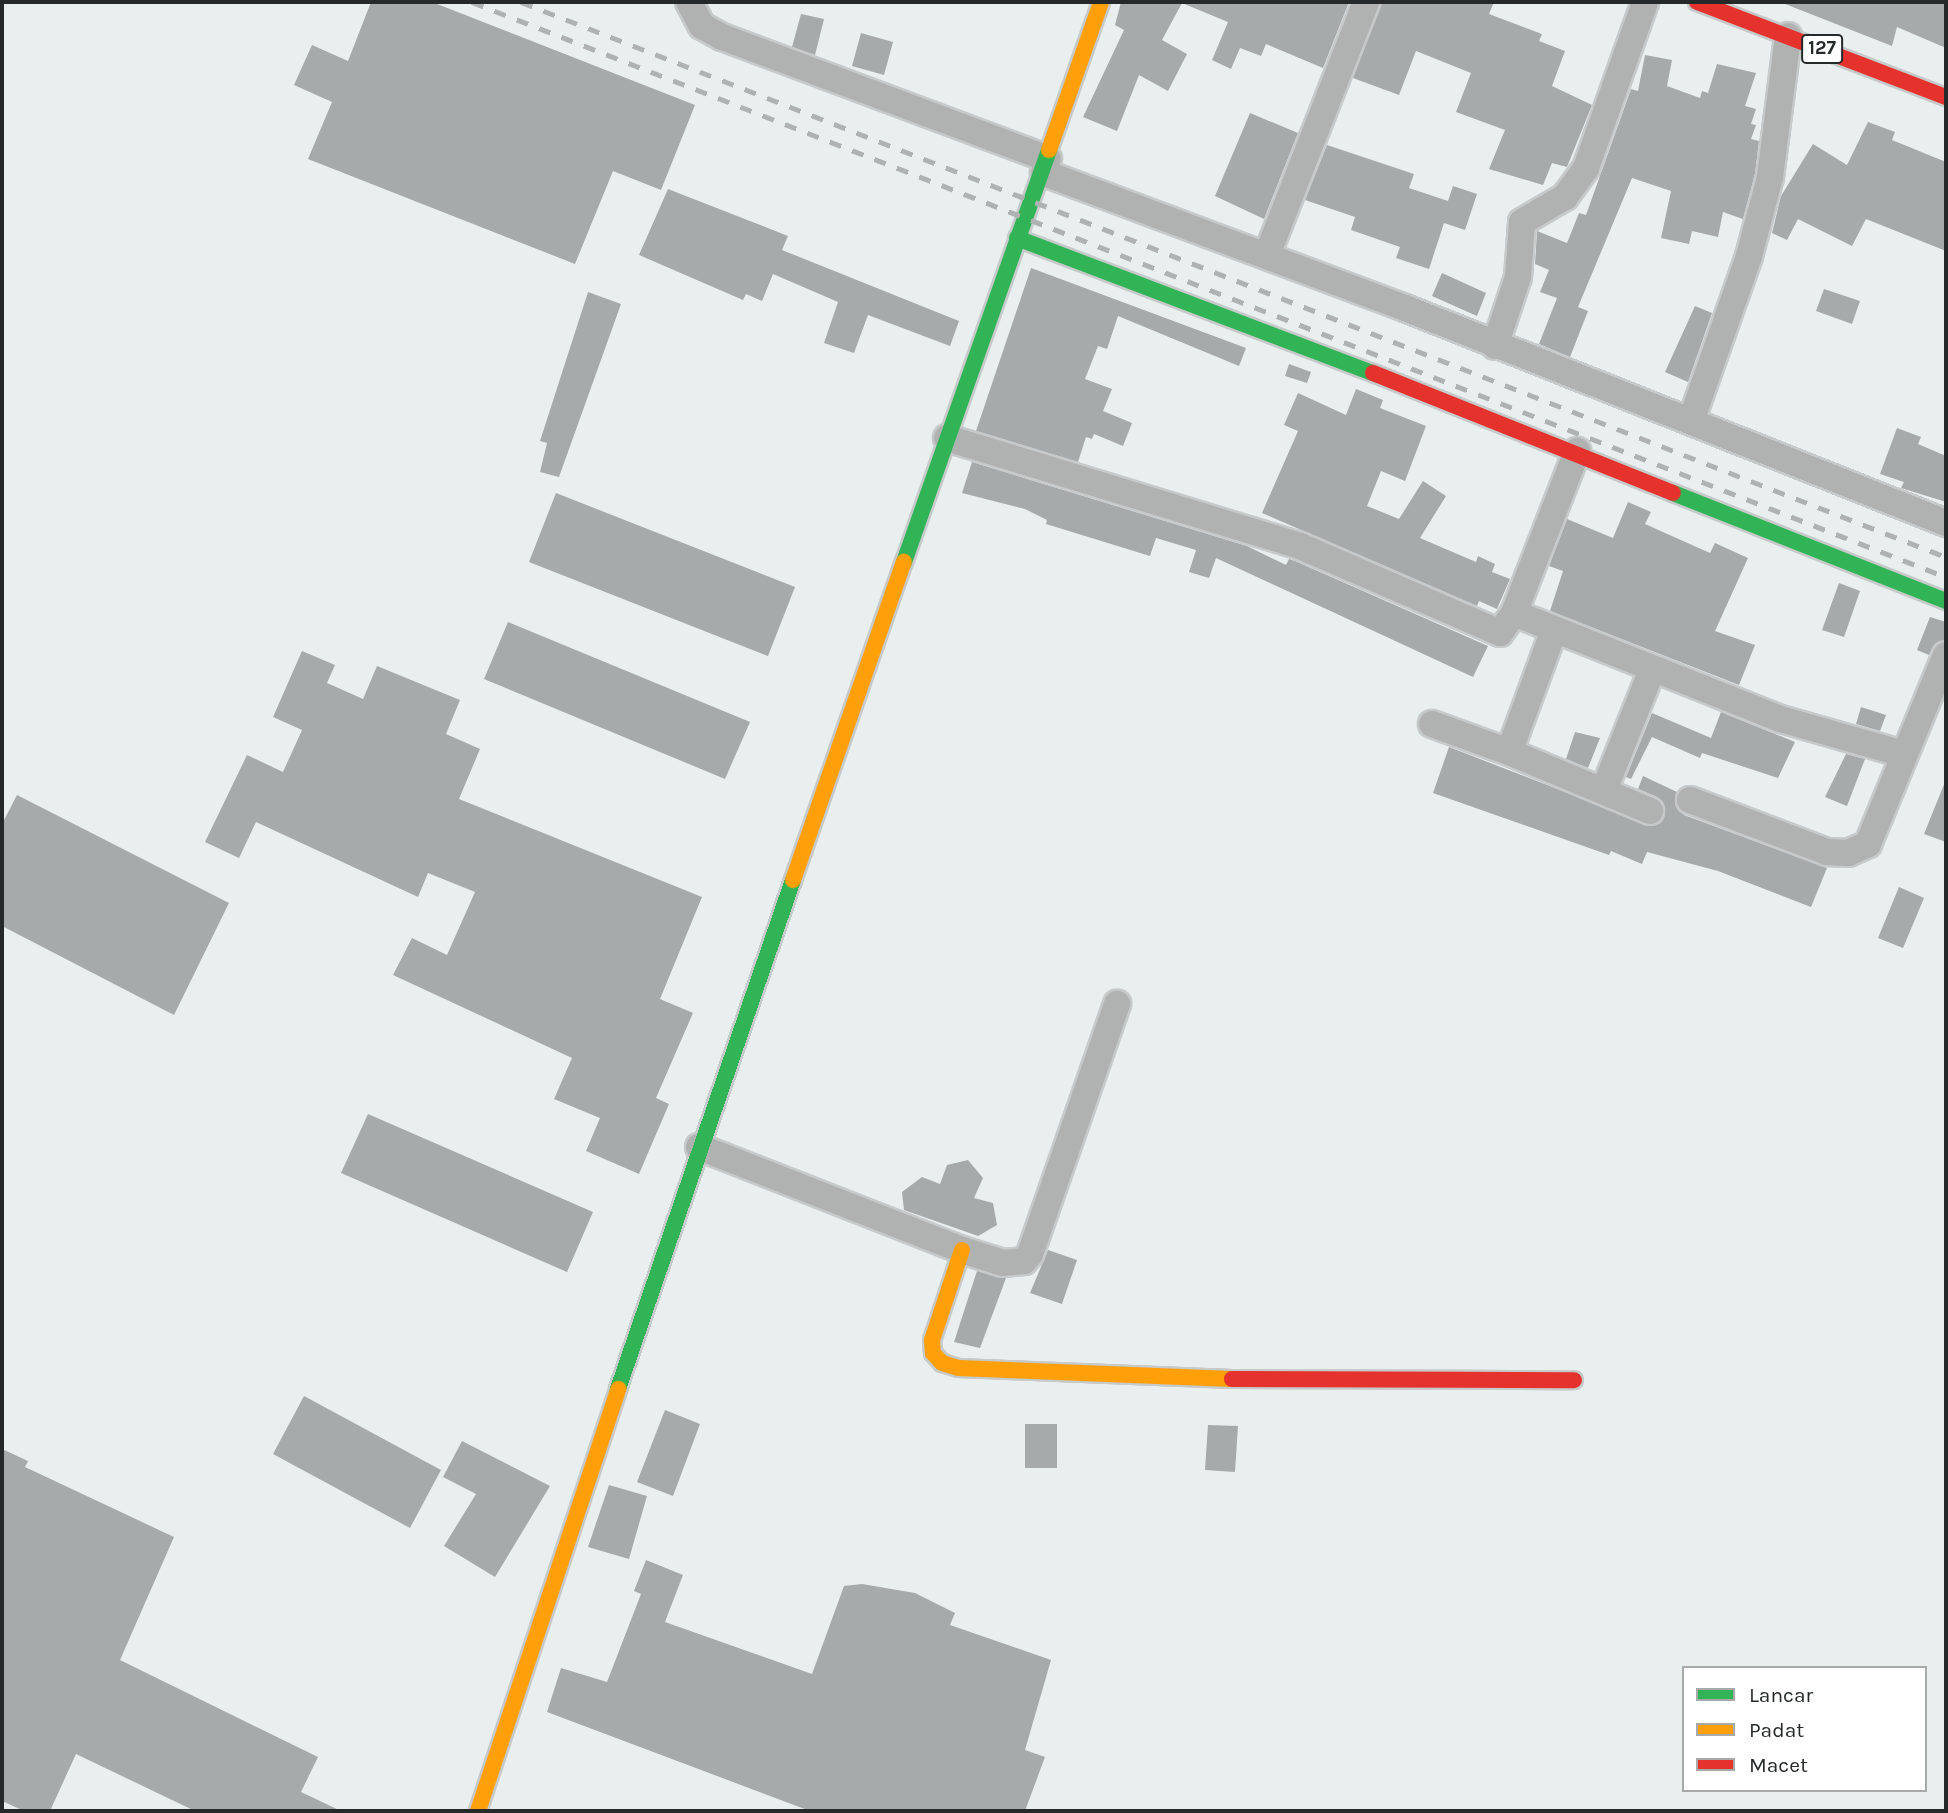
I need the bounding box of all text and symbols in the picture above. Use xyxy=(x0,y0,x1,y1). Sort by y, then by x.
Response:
road number: 127 xyxy=(1801,34,1843,64)
legend xyxy=(1682,1666,1927,1792)
text: Lancar xyxy=(1749,1683,1813,1707)
text: Padat xyxy=(1749,1718,1804,1742)
text: Macet xyxy=(1749,1753,1808,1777)

